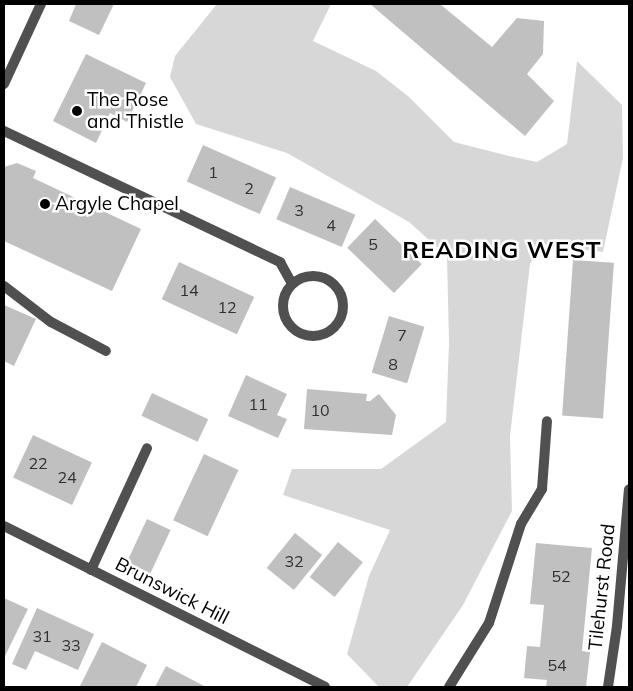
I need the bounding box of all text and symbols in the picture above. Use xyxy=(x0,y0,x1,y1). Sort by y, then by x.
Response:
place label: The Rose and Thistle xyxy=(87,89,184,133)
marker: The Rose and Thistle xyxy=(71,105,83,117)
house number: 1 xyxy=(208,162,218,182)
house number: 2 xyxy=(244,178,254,198)
place label: Argyle Chapel xyxy=(55,193,179,215)
marker: Argyle Chapel xyxy=(39,198,51,210)
house number: 3 xyxy=(294,200,304,220)
house number: 4 xyxy=(326,215,336,235)
house number: 5 xyxy=(368,234,378,254)
district label: READING WEST xyxy=(401,236,603,264)
house number: 14 xyxy=(179,280,199,300)
house number: 12 xyxy=(217,297,237,317)
house number: 7 xyxy=(397,325,407,345)
house number: 8 xyxy=(388,354,398,374)
house number: 11 xyxy=(248,394,268,414)
house number: 10 xyxy=(310,400,330,420)
house number: 22 xyxy=(28,453,48,473)
house number: 24 xyxy=(57,467,77,487)
street label: Tilehurst Road xyxy=(584,523,620,651)
house number: 32 xyxy=(284,551,304,571)
street label: Brunswick Hill xyxy=(111,553,233,629)
house number: 52 xyxy=(551,566,571,586)
house number: 31 xyxy=(32,626,52,646)
house number: 33 xyxy=(61,635,81,655)
house number: 54 xyxy=(547,655,567,675)

